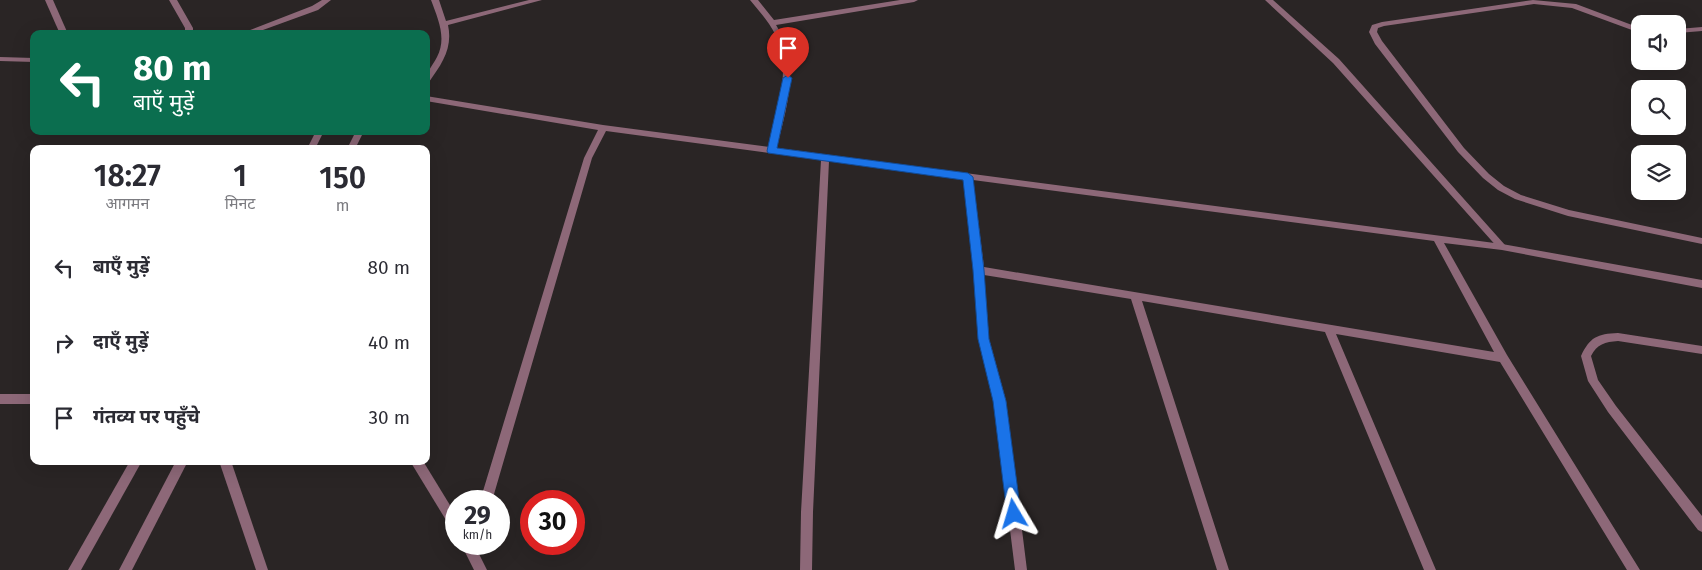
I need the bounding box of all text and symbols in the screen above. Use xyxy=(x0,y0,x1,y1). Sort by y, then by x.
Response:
map controls xyxy=(1631,15,1686,200)
button: sound xyxy=(1631,15,1686,70)
pin xyxy=(767,27,809,78)
icon: arrive xyxy=(774,34,802,62)
text: 80 m xyxy=(133,47,212,89)
icon: left xyxy=(50,50,115,115)
button: search xyxy=(1631,80,1686,135)
text: बाएँ मुड़ें xyxy=(133,89,194,116)
button: layers xyxy=(1631,145,1686,200)
text: 18:27 xyxy=(94,158,161,194)
text: 1 xyxy=(233,158,247,194)
text: 150 xyxy=(319,160,366,196)
text: आगमन xyxy=(105,194,149,213)
text: मिनट xyxy=(225,194,255,213)
text: m xyxy=(336,196,350,215)
icon: left xyxy=(50,254,78,282)
text: बाएँ मुड़ें xyxy=(93,255,150,278)
text: 80 m xyxy=(368,256,410,279)
icon: right xyxy=(50,329,78,357)
text: दाएँ मुड़ें xyxy=(93,330,149,353)
text: 40 m xyxy=(368,331,410,354)
icon: arrive xyxy=(50,404,78,432)
text: गंतव्य पर पहुँचे xyxy=(93,405,200,428)
text: 30 m xyxy=(369,406,410,429)
position arrow xyxy=(987,487,1039,539)
speed limit sign: 30 xyxy=(520,490,585,555)
text: 29 xyxy=(464,501,491,531)
text: km/h xyxy=(463,528,492,542)

